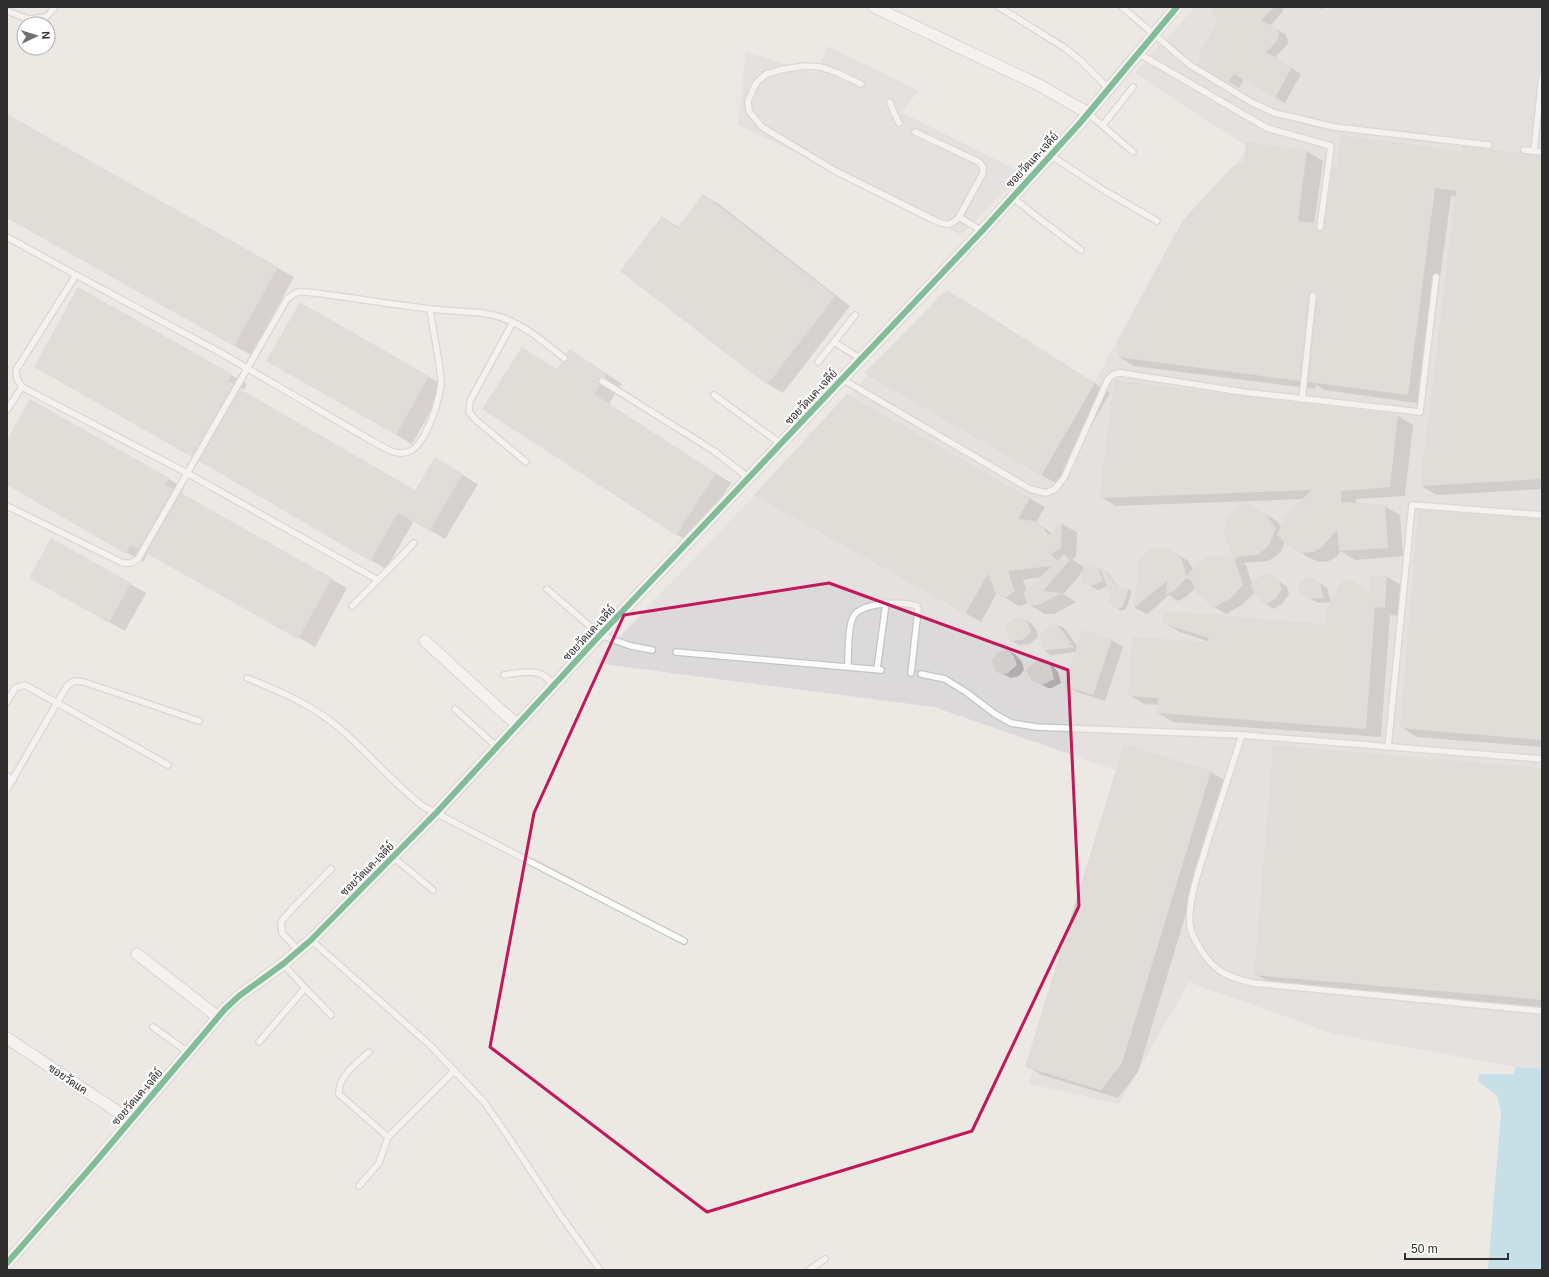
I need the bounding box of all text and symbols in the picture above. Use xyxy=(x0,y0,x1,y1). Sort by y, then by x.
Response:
north arrow xyxy=(16,16,56,56)
text: N xyxy=(40,31,52,40)
street label: ซอยวัดแค-เจดีย์ xyxy=(1002,129,1060,190)
street label: ซอยวัดแค-เจดีย์ xyxy=(781,366,839,427)
street label: ซอยวัดแค-เจดีย์ xyxy=(559,602,617,663)
street label: ซอยวัดแค-เจดีย์ xyxy=(336,838,396,898)
street label: ซอยวัดแค xyxy=(46,1061,90,1096)
street label: ซอยวัดแค-เจดีย์ xyxy=(108,1065,165,1128)
scale bar xyxy=(1405,1235,1508,1261)
text: 50 m xyxy=(1411,1242,1438,1256)

